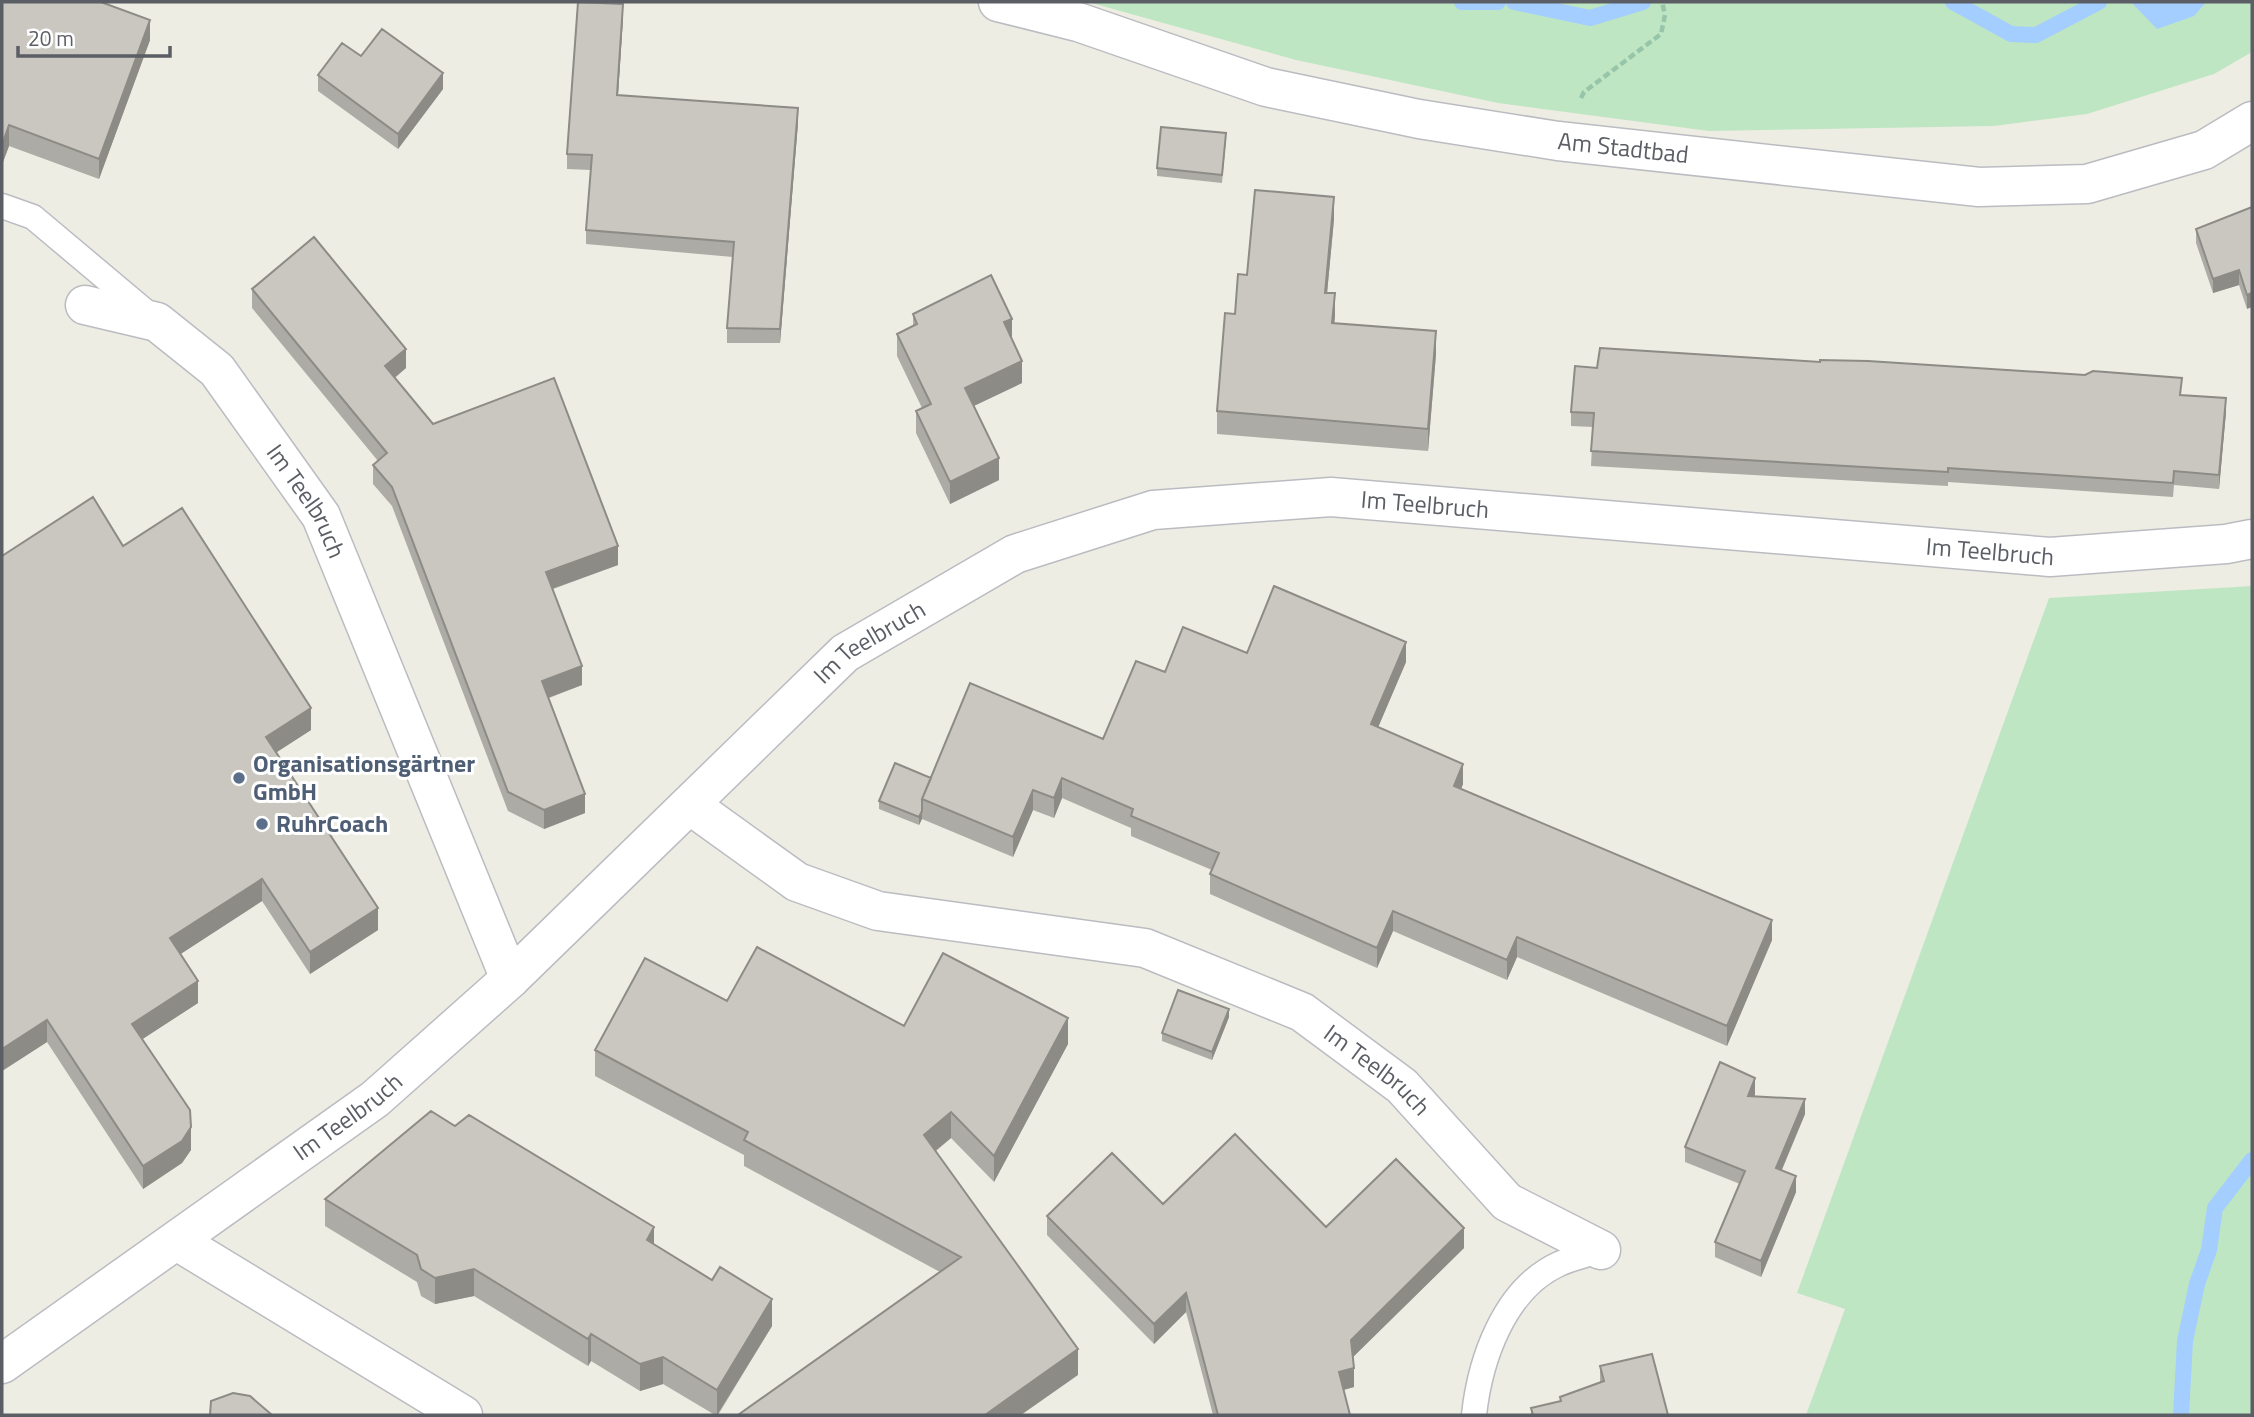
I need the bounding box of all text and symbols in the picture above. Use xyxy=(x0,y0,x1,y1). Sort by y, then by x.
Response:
scale bar xyxy=(18,14,170,58)
text: 20 m xyxy=(28,22,74,54)
street label: Am Stadtbad xyxy=(1556,122,1691,172)
street label: Im Teelbruch xyxy=(258,436,355,563)
street label: Im Teelbruch xyxy=(1360,481,1491,527)
street label: Im Teelbruch xyxy=(1925,528,2056,574)
street label: Im Teelbruch xyxy=(805,591,932,692)
place label: Organisationsgärtner GmbH xyxy=(253,745,475,809)
marker: Organisationsgärtner GmbH xyxy=(231,770,247,786)
place label: RuhrCoach xyxy=(276,805,388,841)
marker: RuhrCoach xyxy=(254,816,270,832)
street label: Im Teelbruch xyxy=(1317,1015,1440,1123)
street label: Im Teelbruch xyxy=(285,1064,410,1169)

